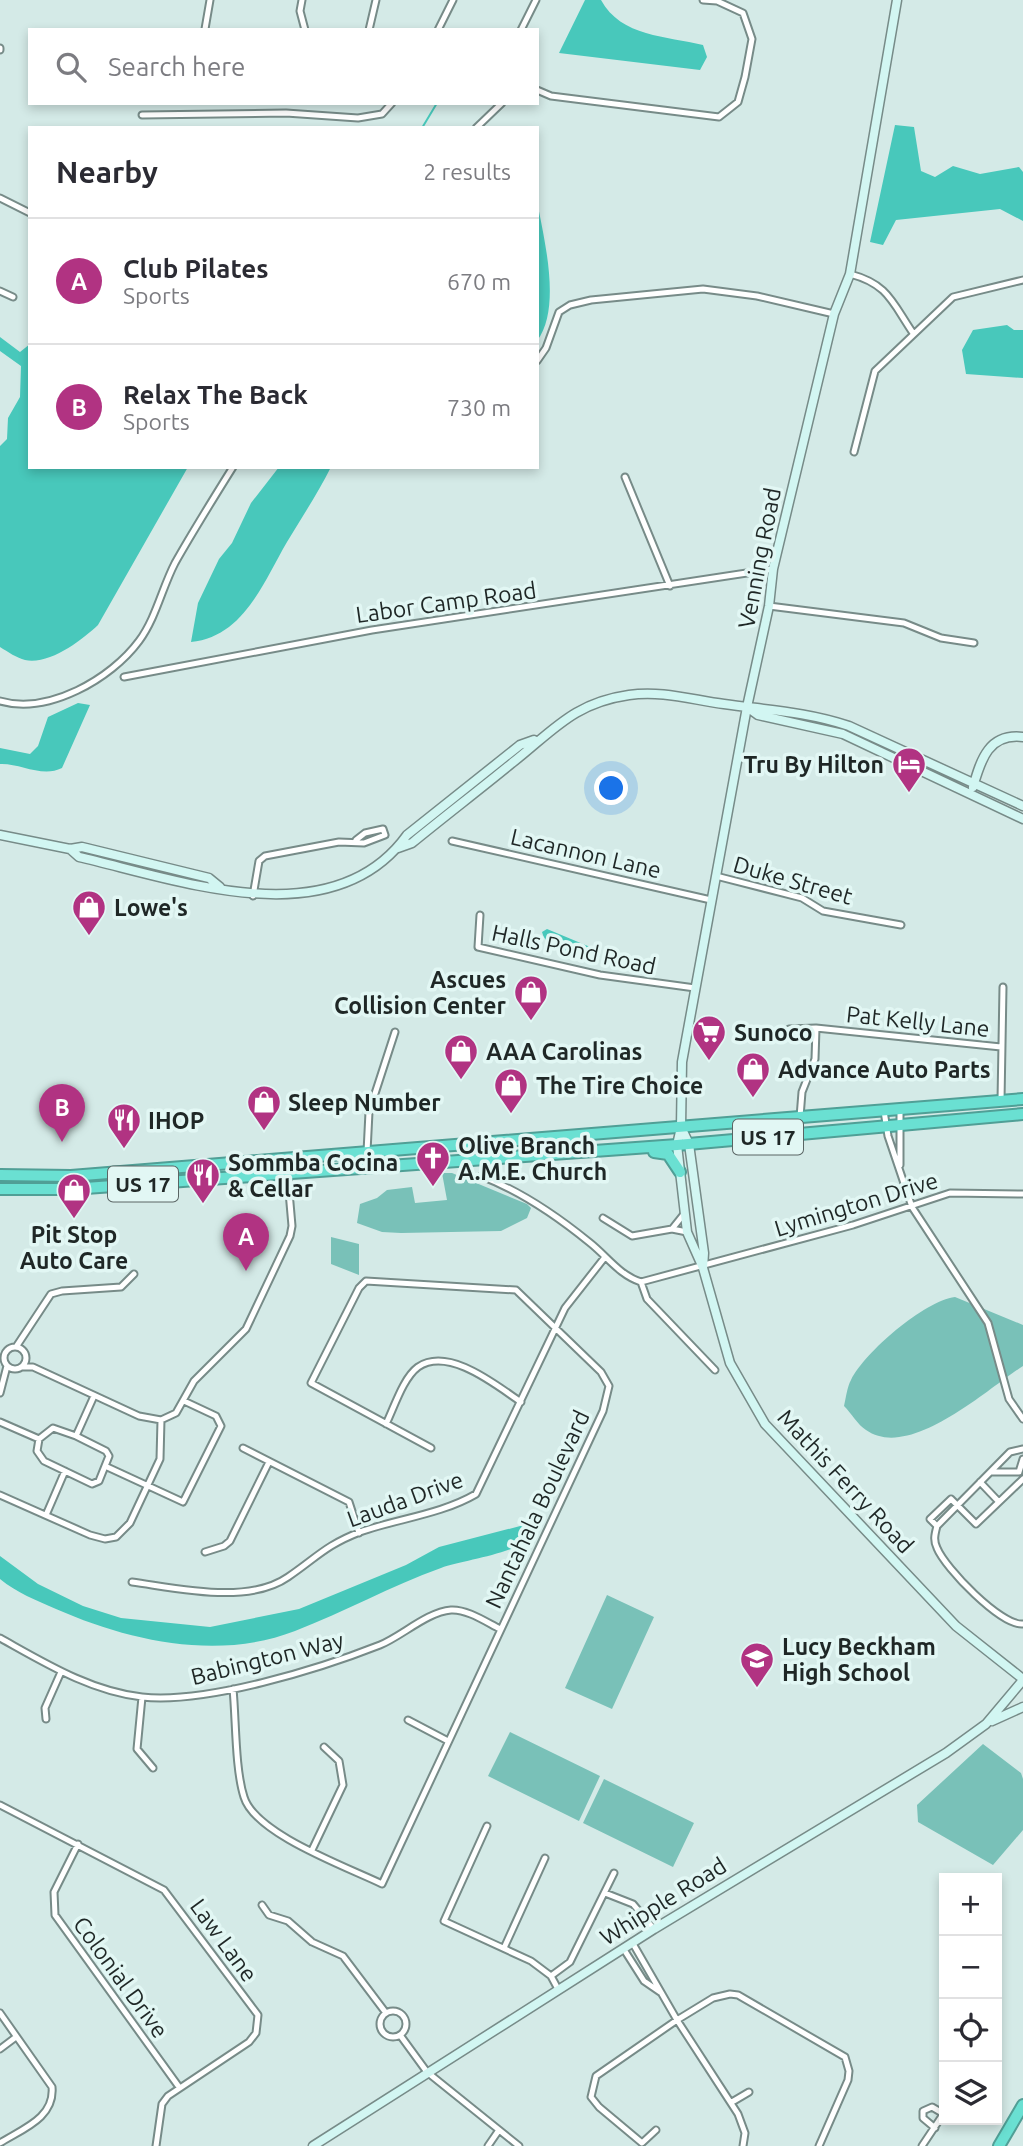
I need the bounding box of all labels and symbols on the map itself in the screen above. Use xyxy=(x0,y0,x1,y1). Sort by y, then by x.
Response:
street label: Venning Road xyxy=(733,485,785,631)
street label: Labor Camp Road xyxy=(354,577,538,627)
hotel icon: Tru By Hilton xyxy=(890,745,928,794)
place label: Tru By Hilton xyxy=(744,752,884,777)
your location xyxy=(594,771,628,805)
street label: Lacannon Lane xyxy=(508,824,664,882)
street label: Duke Street xyxy=(731,851,855,909)
shop icon: Lowe's xyxy=(70,888,108,937)
place label: Lowe's xyxy=(114,895,188,920)
street label: Halls Pond Road xyxy=(490,919,658,979)
place label: Ascues Collision Center xyxy=(334,967,507,1018)
shop icon: Ascues Collision Center xyxy=(512,973,550,1022)
street label: Pat Kelly Lane xyxy=(845,1001,991,1041)
supermarket icon: Sunoco xyxy=(690,1013,728,1062)
place label: Sunoco xyxy=(734,1020,813,1045)
shop icon: AAA Carolinas xyxy=(442,1032,480,1081)
place label: AAA Carolinas xyxy=(486,1039,642,1064)
shop icon: Advance Auto Parts xyxy=(734,1050,772,1099)
place label: Advance Auto Parts xyxy=(778,1057,991,1082)
shop icon: The Tire Choice xyxy=(492,1066,530,1115)
place label: The Tire Choice xyxy=(536,1073,703,1098)
shop icon: Sleep Number xyxy=(245,1083,283,1132)
pin: B xyxy=(39,1084,85,1142)
place label: Sleep Number xyxy=(288,1090,441,1115)
restaurant icon: IHOP xyxy=(105,1101,143,1150)
place label: IHOP xyxy=(148,1108,204,1133)
road number: US 17 xyxy=(733,1120,803,1154)
place label: Olive Branch A.M.E. Church xyxy=(458,1133,607,1184)
church icon: Olive Branch A.M.E. Church xyxy=(414,1139,452,1188)
place label: Sommba Cocina & Cellar xyxy=(228,1150,398,1201)
restaurant icon: Sommba Cocina & Cellar xyxy=(184,1156,222,1205)
road number: US 17 xyxy=(108,1166,178,1202)
street label: Lymington Drive xyxy=(771,1167,941,1241)
shop icon: Pit Stop Auto Care xyxy=(55,1171,93,1220)
pin: A xyxy=(223,1213,269,1271)
place label: Pit Stop Auto Care xyxy=(20,1222,128,1273)
street label: Mathis Ferry Road xyxy=(773,1404,919,1558)
street label: Nantahala Boulevard xyxy=(480,1406,594,1612)
street label: Lauda Drive xyxy=(344,1466,466,1532)
street label: Babington Way xyxy=(188,1627,346,1689)
place label: Lucy Beckham High School xyxy=(782,1634,936,1685)
school or university icon: Lucy Beckham High School xyxy=(738,1640,776,1689)
street label: Whipple Road xyxy=(595,1852,731,1950)
street label: Law Lane xyxy=(186,1894,262,1986)
street label: Colonial Drive xyxy=(69,1912,173,2042)

